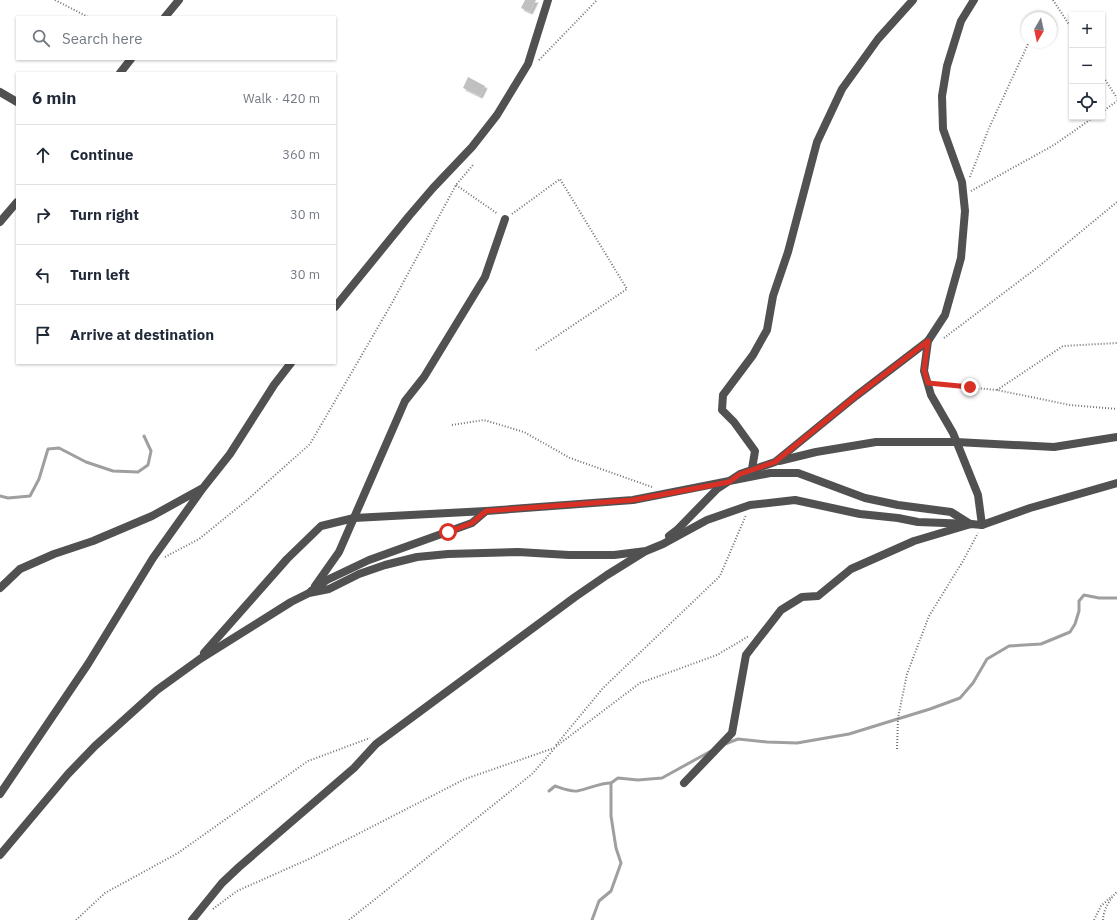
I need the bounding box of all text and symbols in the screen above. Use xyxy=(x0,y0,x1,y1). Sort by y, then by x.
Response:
north arrow xyxy=(1021,12,1057,48)
map controls xyxy=(1069,12,1105,120)
button: + xyxy=(1069,12,1105,48)
search box xyxy=(16,16,336,60)
icon: search xyxy=(30,27,52,49)
text: Search here xyxy=(62,29,142,48)
button: − xyxy=(1069,48,1105,84)
button: locate xyxy=(1069,84,1105,120)
text: 6 min xyxy=(32,87,76,109)
text: Walk · 420 m xyxy=(243,90,320,107)
icon: ahead xyxy=(32,144,54,166)
text: Continue xyxy=(70,145,134,164)
text: 360 m xyxy=(282,146,320,163)
icon: right xyxy=(32,204,54,226)
text: Turn right xyxy=(70,205,139,224)
text: 30 m xyxy=(290,206,320,223)
icon: left xyxy=(32,264,54,286)
text: Turn left xyxy=(70,265,130,284)
text: 30 m xyxy=(290,266,320,283)
icon: arrive xyxy=(32,324,54,346)
text: Arrive at destination xyxy=(70,325,214,344)
route end xyxy=(961,378,979,396)
route start xyxy=(439,523,457,541)

